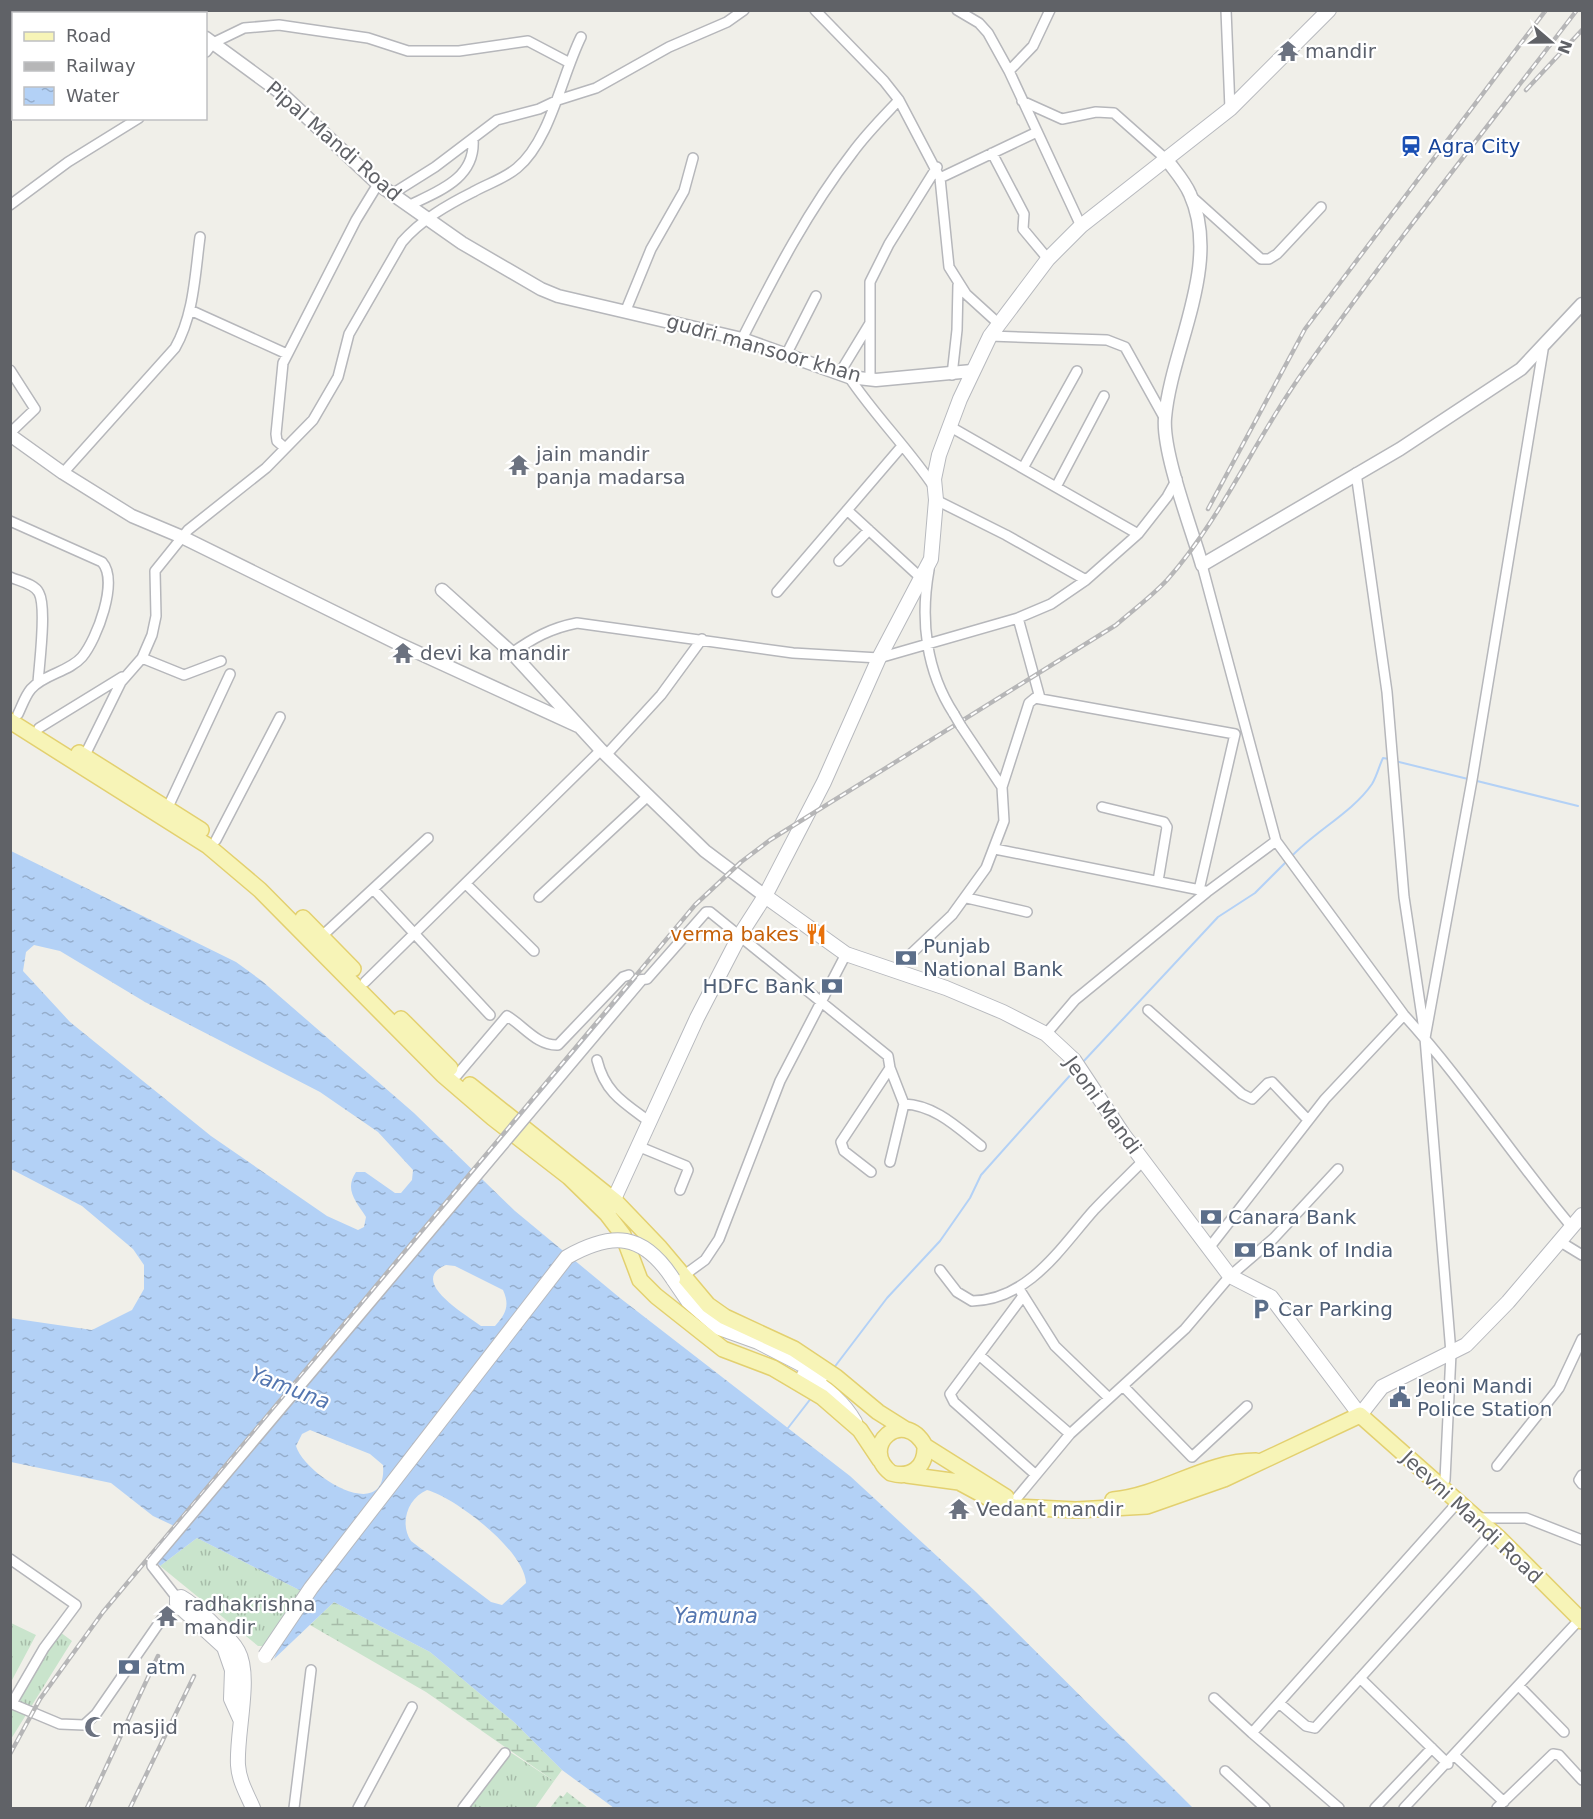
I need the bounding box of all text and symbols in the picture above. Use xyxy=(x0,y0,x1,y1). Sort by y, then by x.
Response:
legend xyxy=(12,12,207,120)
north arrow xyxy=(1521,12,1581,72)
text: Road xyxy=(66,25,111,46)
text: N xyxy=(1553,37,1576,57)
temple icon: mandir xyxy=(1276,39,1300,63)
place label: mandir xyxy=(1305,39,1377,63)
text: Railway xyxy=(66,55,136,76)
street label: Pipal Mandi Road xyxy=(262,76,406,206)
text: Water xyxy=(66,85,120,106)
station icon: Agra City xyxy=(1399,134,1423,158)
place label: Agra City xyxy=(1428,134,1521,158)
street label: gudri mansoor khan xyxy=(664,309,864,387)
place label: jain mandir panja madarsa xyxy=(535,442,685,489)
temple icon: jain mandir panja madarsa xyxy=(507,453,531,477)
temple icon: devi ka mandir xyxy=(391,641,415,665)
place label: devi ka mandir xyxy=(420,641,570,665)
place label: verma bakes xyxy=(670,922,799,946)
restaurant icon: verma bakes xyxy=(804,922,828,946)
place label: Punjab National Bank xyxy=(923,934,1063,981)
bank icon: Punjab National Bank xyxy=(894,946,918,970)
place label: HDFC Bank xyxy=(703,974,815,998)
bank icon: HDFC Bank xyxy=(820,974,844,998)
street label: Jeoni Mandi xyxy=(1058,1050,1147,1159)
bank icon: Canara Bank xyxy=(1199,1205,1223,1229)
place label: Canara Bank xyxy=(1228,1205,1357,1229)
bank icon: Bank of India xyxy=(1233,1238,1257,1262)
place label: Bank of India xyxy=(1262,1238,1393,1262)
parking icon: Car Parking xyxy=(1249,1297,1273,1321)
place label: Car Parking xyxy=(1278,1297,1393,1321)
water label: Yamuna xyxy=(247,1362,333,1414)
place label: Jeoni Mandi Police Station xyxy=(1415,1374,1552,1421)
public building icon: Jeoni Mandi Police Station xyxy=(1388,1385,1412,1409)
street label: Jeevni Mandi Road xyxy=(1395,1444,1547,1588)
temple icon: Vedant mandir xyxy=(947,1497,971,1521)
place label: Vedant mandir xyxy=(976,1497,1124,1521)
place label: radhakrishna mandir xyxy=(184,1592,316,1639)
temple icon: radhakrishna mandir xyxy=(155,1604,179,1628)
water label: Yamuna xyxy=(674,1604,758,1628)
bank icon: atm xyxy=(117,1655,141,1679)
place label: atm xyxy=(146,1655,186,1679)
mosque icon: masjid xyxy=(83,1715,107,1739)
place label: masjid xyxy=(112,1715,178,1739)

